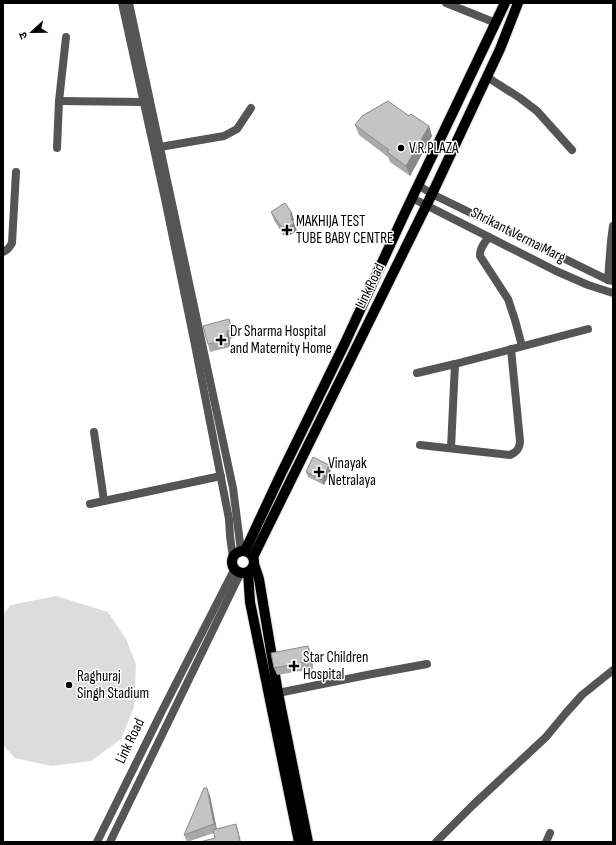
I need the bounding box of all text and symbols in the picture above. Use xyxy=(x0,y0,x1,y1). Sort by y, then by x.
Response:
north arrow xyxy=(12,12,52,52)
text: उ xyxy=(16,30,30,41)
place label: V.R.PLAZA xyxy=(409,139,459,158)
marker: V.R.PLAZA xyxy=(396,143,406,153)
street label: Shrikant Verma Marg xyxy=(467,203,569,267)
place label: MAKHIJA TEST TUBE BABY CENTRE xyxy=(296,212,393,248)
marker: MAKHIJA TEST TUBE BABY CENTRE xyxy=(281,224,293,236)
street label: Link Road xyxy=(351,260,389,312)
place label: Dr Sharma Hospital and Maternity Home xyxy=(230,322,332,358)
marker: Dr Sharma Hospital and Maternity Home xyxy=(215,334,227,346)
place label: Vinayak Netralaya xyxy=(328,454,376,490)
marker: Vinayak Netralaya xyxy=(313,466,325,478)
place label: Star Children Hospital xyxy=(303,648,368,684)
marker: Star Children Hospital xyxy=(288,660,300,672)
place label: Raghuraj Singh Stadium xyxy=(77,667,149,703)
marker: Raghuraj Singh Stadium xyxy=(64,680,74,690)
street label: Link Road xyxy=(111,715,149,767)

